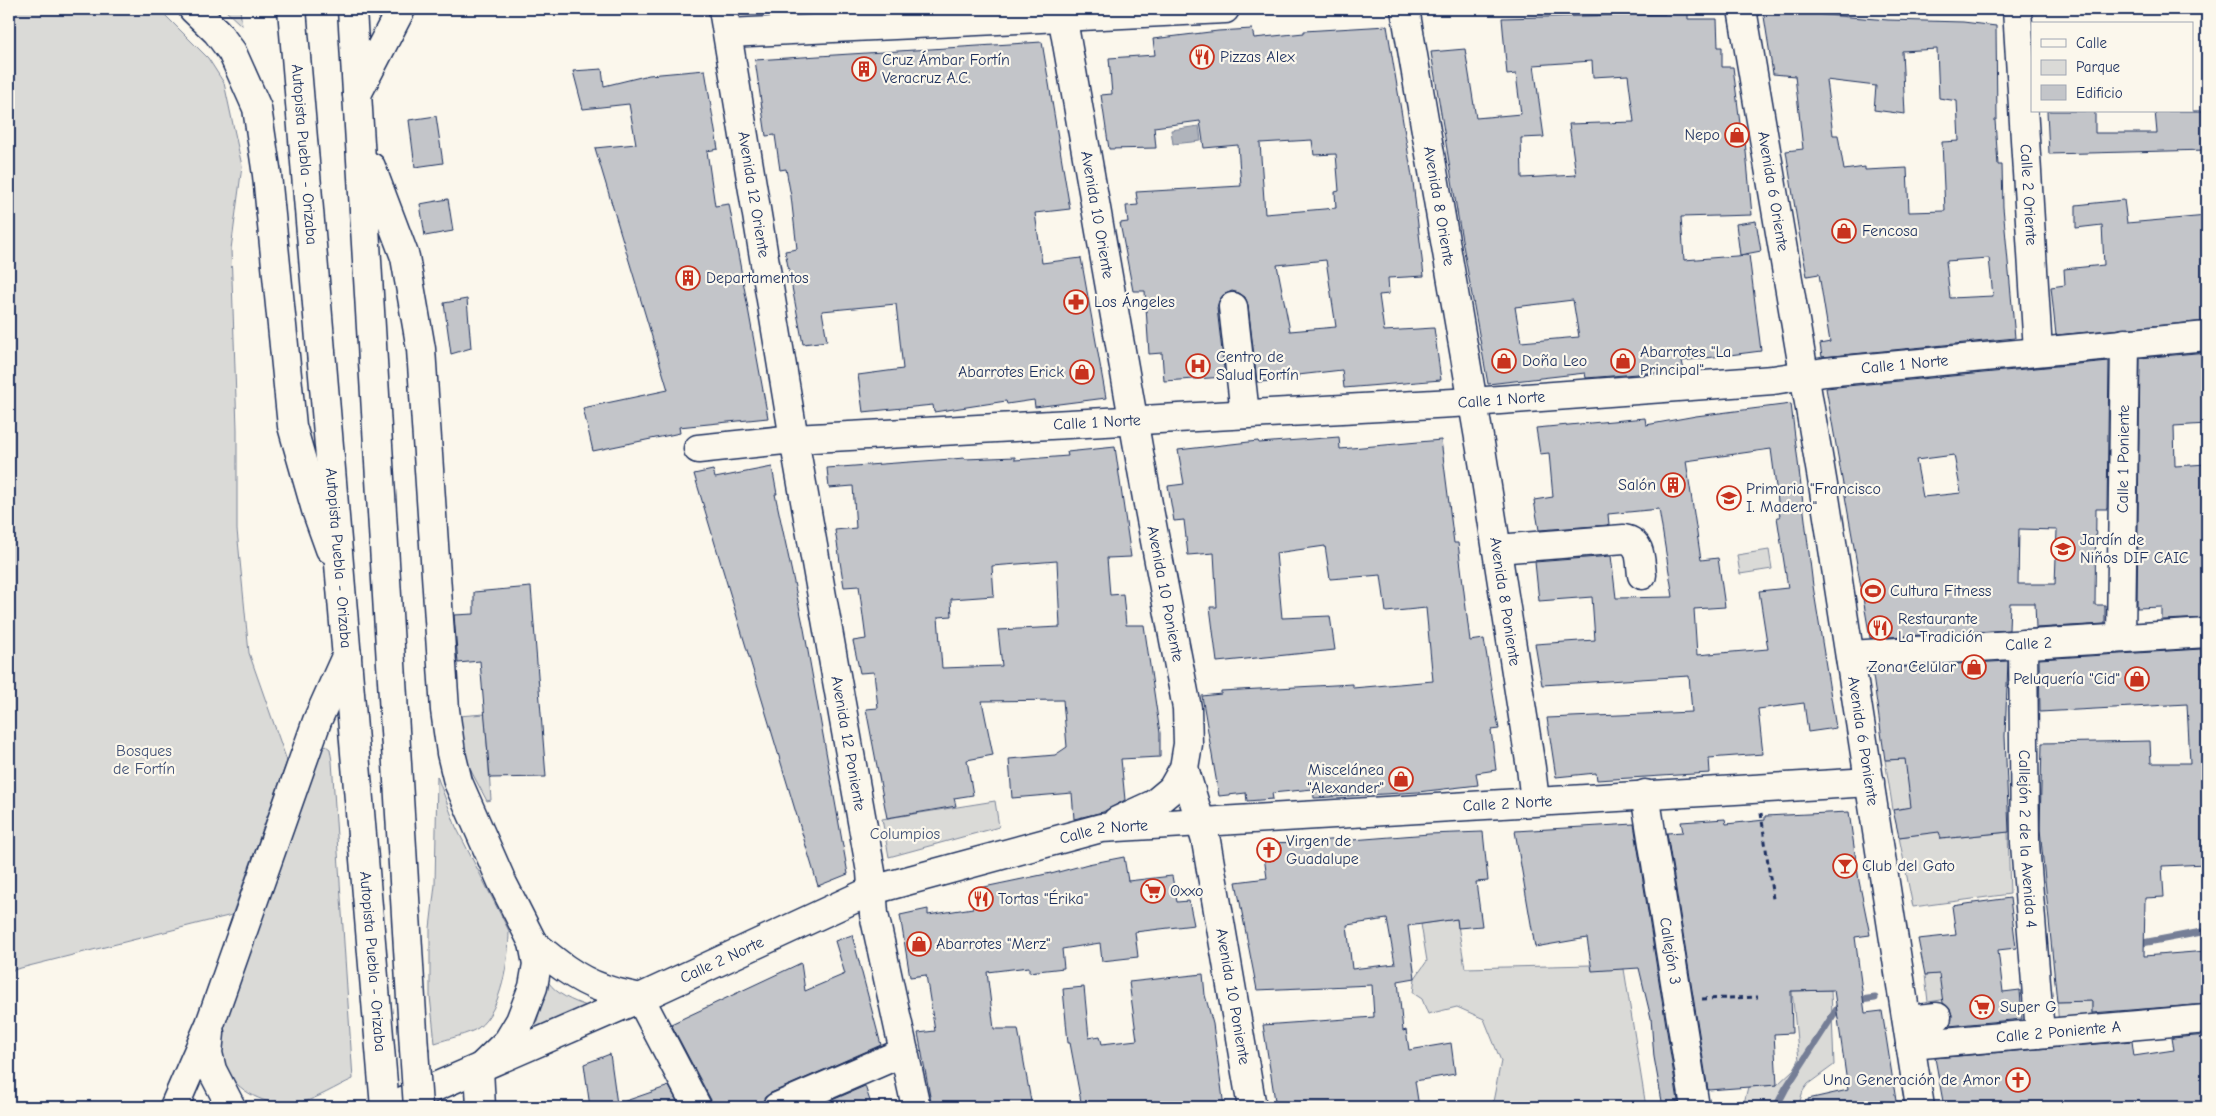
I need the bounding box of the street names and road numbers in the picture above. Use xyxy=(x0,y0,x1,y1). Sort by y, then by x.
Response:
street label: Autopista Puebla - Orizaba xyxy=(288,63,321,246)
street label: Avenida 12 Oriente xyxy=(734,130,773,259)
street label: Avenida 6 Oriente xyxy=(1754,130,1792,253)
street label: Calle 2 Oriente xyxy=(2016,143,2040,246)
street label: Avenida 8 Oriente xyxy=(1420,145,1458,267)
street label: Avenida 10 Oriente xyxy=(1077,150,1117,280)
street label: Calle 1 Norte xyxy=(1860,351,1949,378)
street label: Calle 1 Norte xyxy=(1457,388,1546,412)
street label: Calle 1 Poniente xyxy=(2114,405,2133,513)
street label: Calle 1 Norte xyxy=(1053,411,1141,434)
street label: Autopista Puebla - Orizaba xyxy=(322,467,355,649)
street label: Avenida 10 Poniente xyxy=(1143,524,1187,663)
street label: Avenida 8 Poniente xyxy=(1486,536,1524,667)
street label: Calle 2 xyxy=(2005,634,2053,654)
street label: Avenida 12 Poniente xyxy=(827,675,869,812)
street label: Avenida 6 Poniente xyxy=(1844,675,1882,807)
street label: Callejón 2 de la Avenida 4 xyxy=(2015,750,2041,929)
street label: Calle 2 Norte xyxy=(1462,792,1553,815)
street label: Calle 2 Norte xyxy=(1058,816,1149,848)
street label: Autopista Puebla - Orizaba xyxy=(356,871,389,1053)
street label: Callejón 3 xyxy=(1656,916,1684,986)
street label: Avenida 10 Poniente xyxy=(1212,927,1254,1066)
street label: Calle 2 Norte xyxy=(677,933,766,987)
street label: Calle 2 Poniente A xyxy=(1995,1018,2122,1046)

